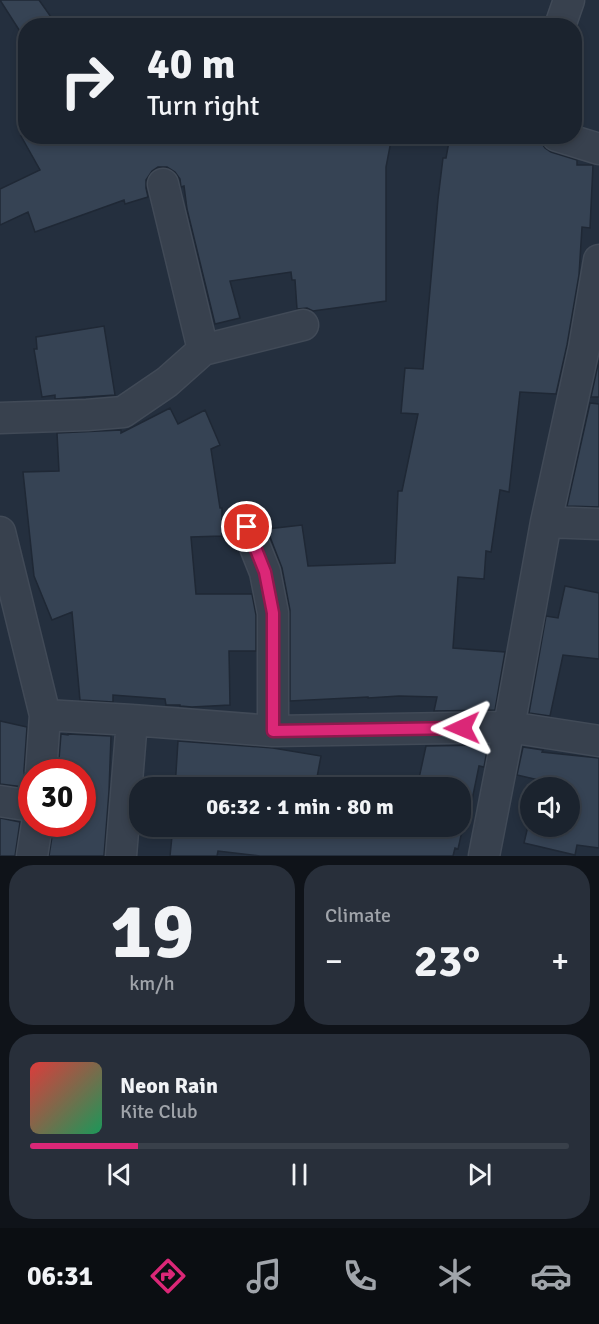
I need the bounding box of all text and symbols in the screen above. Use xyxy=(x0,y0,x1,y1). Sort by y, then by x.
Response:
text: 40 m xyxy=(147,39,236,90)
icon: right xyxy=(48,42,126,120)
text: Turn right xyxy=(147,90,260,123)
pin xyxy=(221,501,272,552)
icon: arrive xyxy=(230,510,263,543)
position arrow xyxy=(430,696,494,760)
speed limit sign: 30 xyxy=(18,759,96,837)
map controls xyxy=(520,777,580,837)
button: sound xyxy=(520,777,580,837)
text: 06:32 · 1 min · 80 m xyxy=(206,793,394,820)
text: 19 xyxy=(110,884,194,980)
text: Climate xyxy=(325,903,391,928)
text: 23° xyxy=(414,934,480,989)
text: − xyxy=(325,941,343,982)
text: + xyxy=(551,941,569,982)
text: km/h xyxy=(129,971,175,996)
text: Neon Rain xyxy=(120,1072,218,1099)
text: Kite Club xyxy=(120,1099,198,1124)
icon: previous xyxy=(103,1158,136,1191)
icon: pause xyxy=(283,1158,316,1191)
icon: next xyxy=(463,1158,496,1191)
icon: directions xyxy=(147,1255,189,1297)
icon: music xyxy=(243,1255,285,1297)
icon: phone xyxy=(339,1255,381,1297)
icon: climate xyxy=(434,1255,476,1297)
icon: car xyxy=(530,1255,572,1297)
text: 06:31 xyxy=(27,1260,93,1293)

